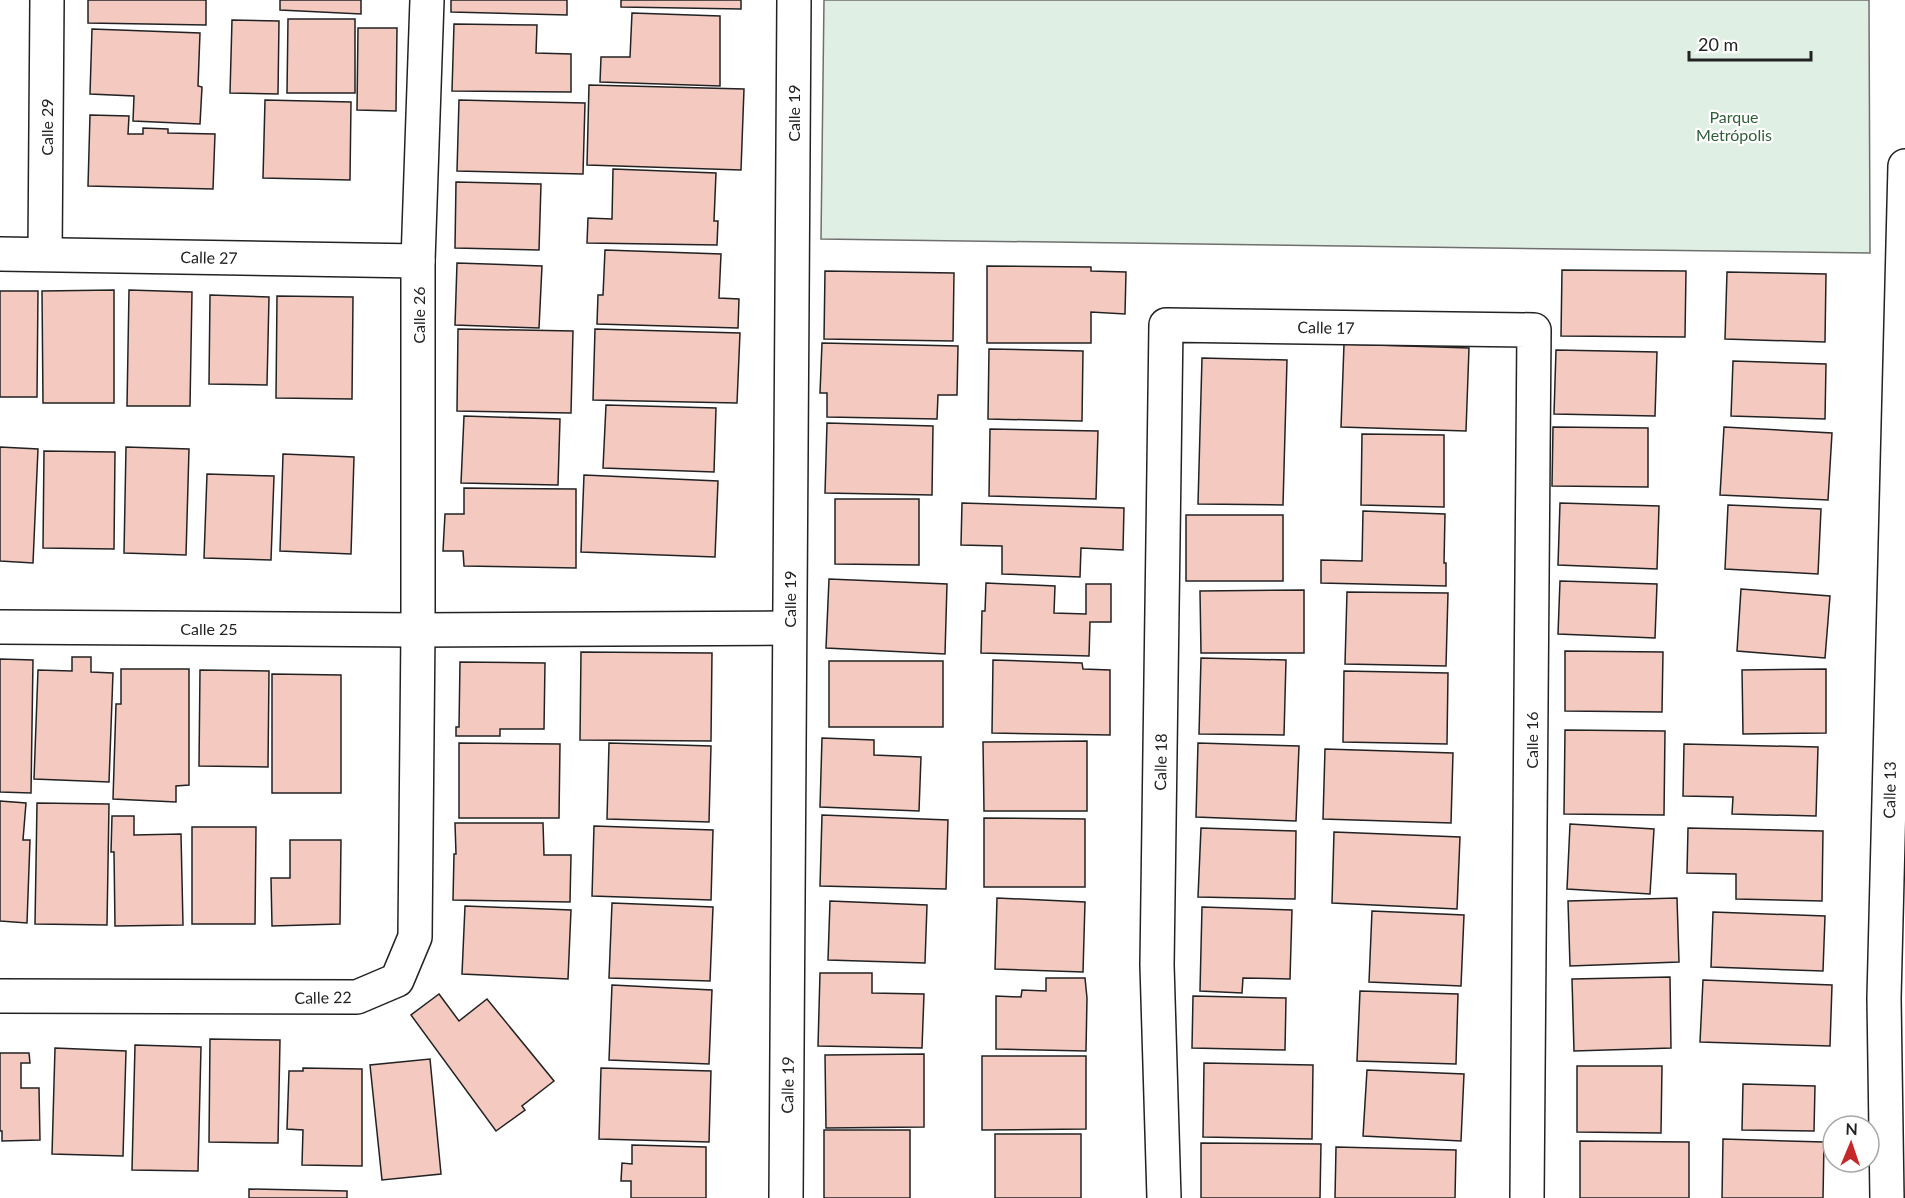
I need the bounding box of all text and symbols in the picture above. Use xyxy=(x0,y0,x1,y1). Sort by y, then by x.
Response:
scale bar xyxy=(1689,24,1810,62)
text: 20 m xyxy=(1698,33,1738,55)
street label: Calle 19 xyxy=(784,84,803,142)
street label: Calle 29 xyxy=(37,98,56,156)
park label: Parque Metrópolis xyxy=(1696,107,1772,144)
street label: Calle 27 xyxy=(180,247,238,267)
street label: Calle 26 xyxy=(409,286,428,344)
street label: Calle 17 xyxy=(1297,317,1355,337)
street label: Calle 19 xyxy=(780,570,799,628)
street label: Calle 25 xyxy=(180,619,238,638)
street label: Calle 16 xyxy=(1522,711,1541,769)
street label: Calle 18 xyxy=(1150,733,1170,791)
street label: Calle 13 xyxy=(1879,761,1899,819)
street label: Calle 22 xyxy=(294,987,352,1007)
street label: Calle 19 xyxy=(777,1056,797,1114)
north arrow xyxy=(1821,1114,1881,1174)
text: N xyxy=(1845,1119,1858,1138)

